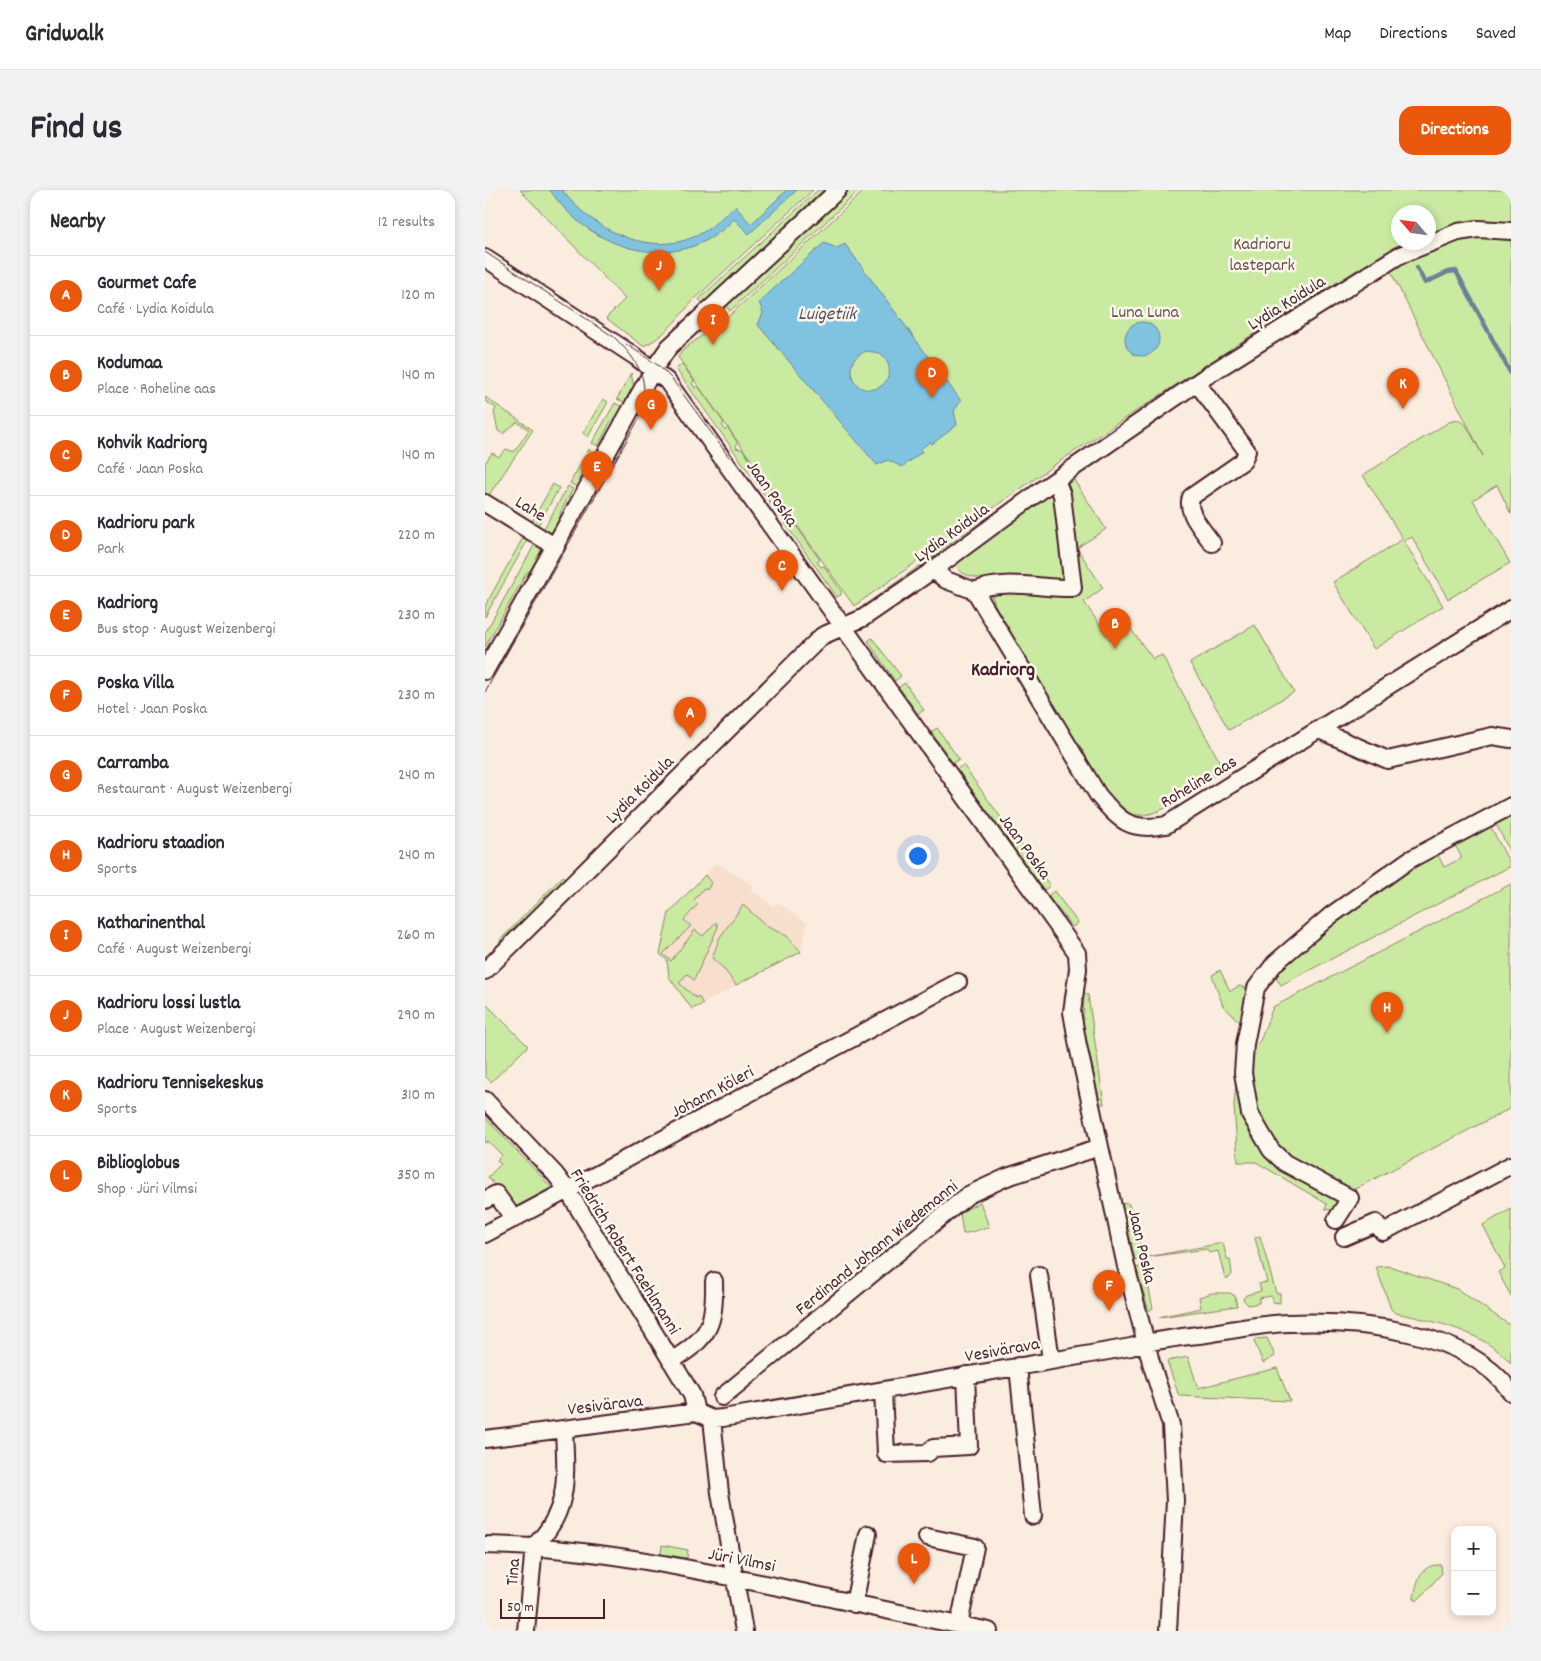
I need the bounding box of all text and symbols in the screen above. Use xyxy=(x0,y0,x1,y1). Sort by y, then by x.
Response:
text: Gridwalk xyxy=(25,18,104,52)
text: Map xyxy=(1324,22,1351,47)
text: Directions xyxy=(1379,22,1448,47)
text: Saved xyxy=(1476,22,1516,47)
text: Find us xyxy=(30,105,122,155)
button: Directions xyxy=(1399,106,1511,155)
north arrow xyxy=(1391,205,1436,250)
text: Nearby xyxy=(50,208,105,238)
text: 12 results xyxy=(378,211,435,234)
park label: Kadrioru lastepark xyxy=(1229,233,1295,279)
pin: J xyxy=(643,250,675,291)
street label: Lydia Koidula xyxy=(1244,270,1332,338)
text: Gourmet Cafe xyxy=(97,271,196,298)
text: A xyxy=(62,284,70,307)
text: 120 m xyxy=(401,284,435,307)
text: Café · Lydia Koidula xyxy=(97,298,214,321)
park label: Luna Luna xyxy=(1111,301,1179,326)
water label: Luigetiik xyxy=(798,302,858,329)
pin: I xyxy=(697,304,729,345)
text: Kodumaa xyxy=(97,351,162,378)
pin: D xyxy=(916,357,948,398)
text: B xyxy=(62,364,70,387)
text: 140 m xyxy=(401,364,435,387)
pin: K xyxy=(1387,368,1419,409)
text: Place · Roheline aas xyxy=(97,378,216,401)
pin: G xyxy=(635,389,667,430)
text: Kohvik Kadriorg xyxy=(97,431,207,458)
text: C xyxy=(62,444,70,467)
text: 140 m xyxy=(401,444,435,467)
pin: E xyxy=(581,451,613,492)
street label: Jaan Poska xyxy=(739,456,803,533)
text: Café · Jaan Poska xyxy=(97,458,203,481)
street label: Lahe xyxy=(509,491,550,529)
street label: Lydia Koidula xyxy=(910,498,996,570)
text: Kadrioru park xyxy=(97,511,195,538)
text: D xyxy=(62,524,70,547)
text: 220 m xyxy=(398,524,435,547)
text: Park xyxy=(97,538,124,561)
pin: C xyxy=(766,550,798,591)
text: Kadriorg xyxy=(97,591,158,618)
text: E xyxy=(62,604,70,627)
text: 230 m xyxy=(398,604,435,627)
pin: B xyxy=(1099,608,1131,649)
text: Bus stop · August Weizenbergi xyxy=(97,618,275,641)
district label: Kadriorg xyxy=(971,657,1035,685)
text: Poska Villa xyxy=(97,671,174,698)
text: F xyxy=(62,684,70,707)
text: 230 m xyxy=(398,684,435,707)
pin: A xyxy=(674,697,706,738)
text: Hotel · Jaan Poska xyxy=(97,698,207,721)
street label: Roheline aas xyxy=(1156,750,1242,816)
text: Carramba xyxy=(97,751,169,778)
street label: Lydia Koidula xyxy=(601,751,681,831)
text: G xyxy=(62,764,70,787)
text: 240 m xyxy=(398,764,435,787)
text: Restaurant · August Weizenbergi xyxy=(97,778,292,801)
street label: Jaan Poska xyxy=(992,810,1057,886)
text: Kadrioru staadion xyxy=(97,831,225,858)
your location xyxy=(905,843,931,869)
text: H xyxy=(62,844,70,867)
text: 240 m xyxy=(398,844,435,867)
text: Sports xyxy=(97,858,137,881)
text: Katharinenthal xyxy=(97,911,205,938)
text: I xyxy=(64,924,68,947)
text: 260 m xyxy=(397,924,435,947)
text: Café · August Weizenbergi xyxy=(97,938,251,961)
text: Kadrioru lossi lustla xyxy=(97,991,240,1018)
pin: H xyxy=(1371,992,1403,1033)
text: J xyxy=(63,1004,69,1027)
text: 290 m xyxy=(397,1004,435,1027)
text: Place · August Weizenbergi xyxy=(97,1018,255,1041)
street label: Johann Köleri xyxy=(667,1061,759,1125)
text: Kadrioru Tennisekeskus xyxy=(97,1071,264,1098)
text: K xyxy=(62,1084,70,1107)
text: 310 m xyxy=(401,1084,435,1107)
text: Sports xyxy=(97,1098,137,1121)
text: Biblioglobus xyxy=(97,1151,180,1178)
text: L xyxy=(63,1164,69,1187)
text: 350 m xyxy=(397,1164,435,1187)
street label: Friedrich Robert Faehlmanni xyxy=(563,1164,685,1340)
street label: Ferdinand Johann Wiedemanni xyxy=(791,1175,964,1322)
text: Shop · Jüri Vilmsi xyxy=(97,1178,197,1201)
street label: Jaan Poska xyxy=(1120,1207,1161,1287)
pin: F xyxy=(1093,1270,1125,1311)
street label: Vesivärava xyxy=(963,1333,1042,1370)
street label: Vesivärava xyxy=(567,1389,645,1423)
map controls xyxy=(1451,1526,1496,1616)
button: + xyxy=(1451,1526,1496,1571)
street label: Jüri Vilmsi xyxy=(706,1543,777,1580)
pin: L xyxy=(898,1543,930,1584)
street label: Tina xyxy=(501,1557,528,1587)
button: − xyxy=(1451,1571,1496,1616)
scale bar xyxy=(500,1596,605,1619)
text: 50 m xyxy=(507,1598,534,1618)

